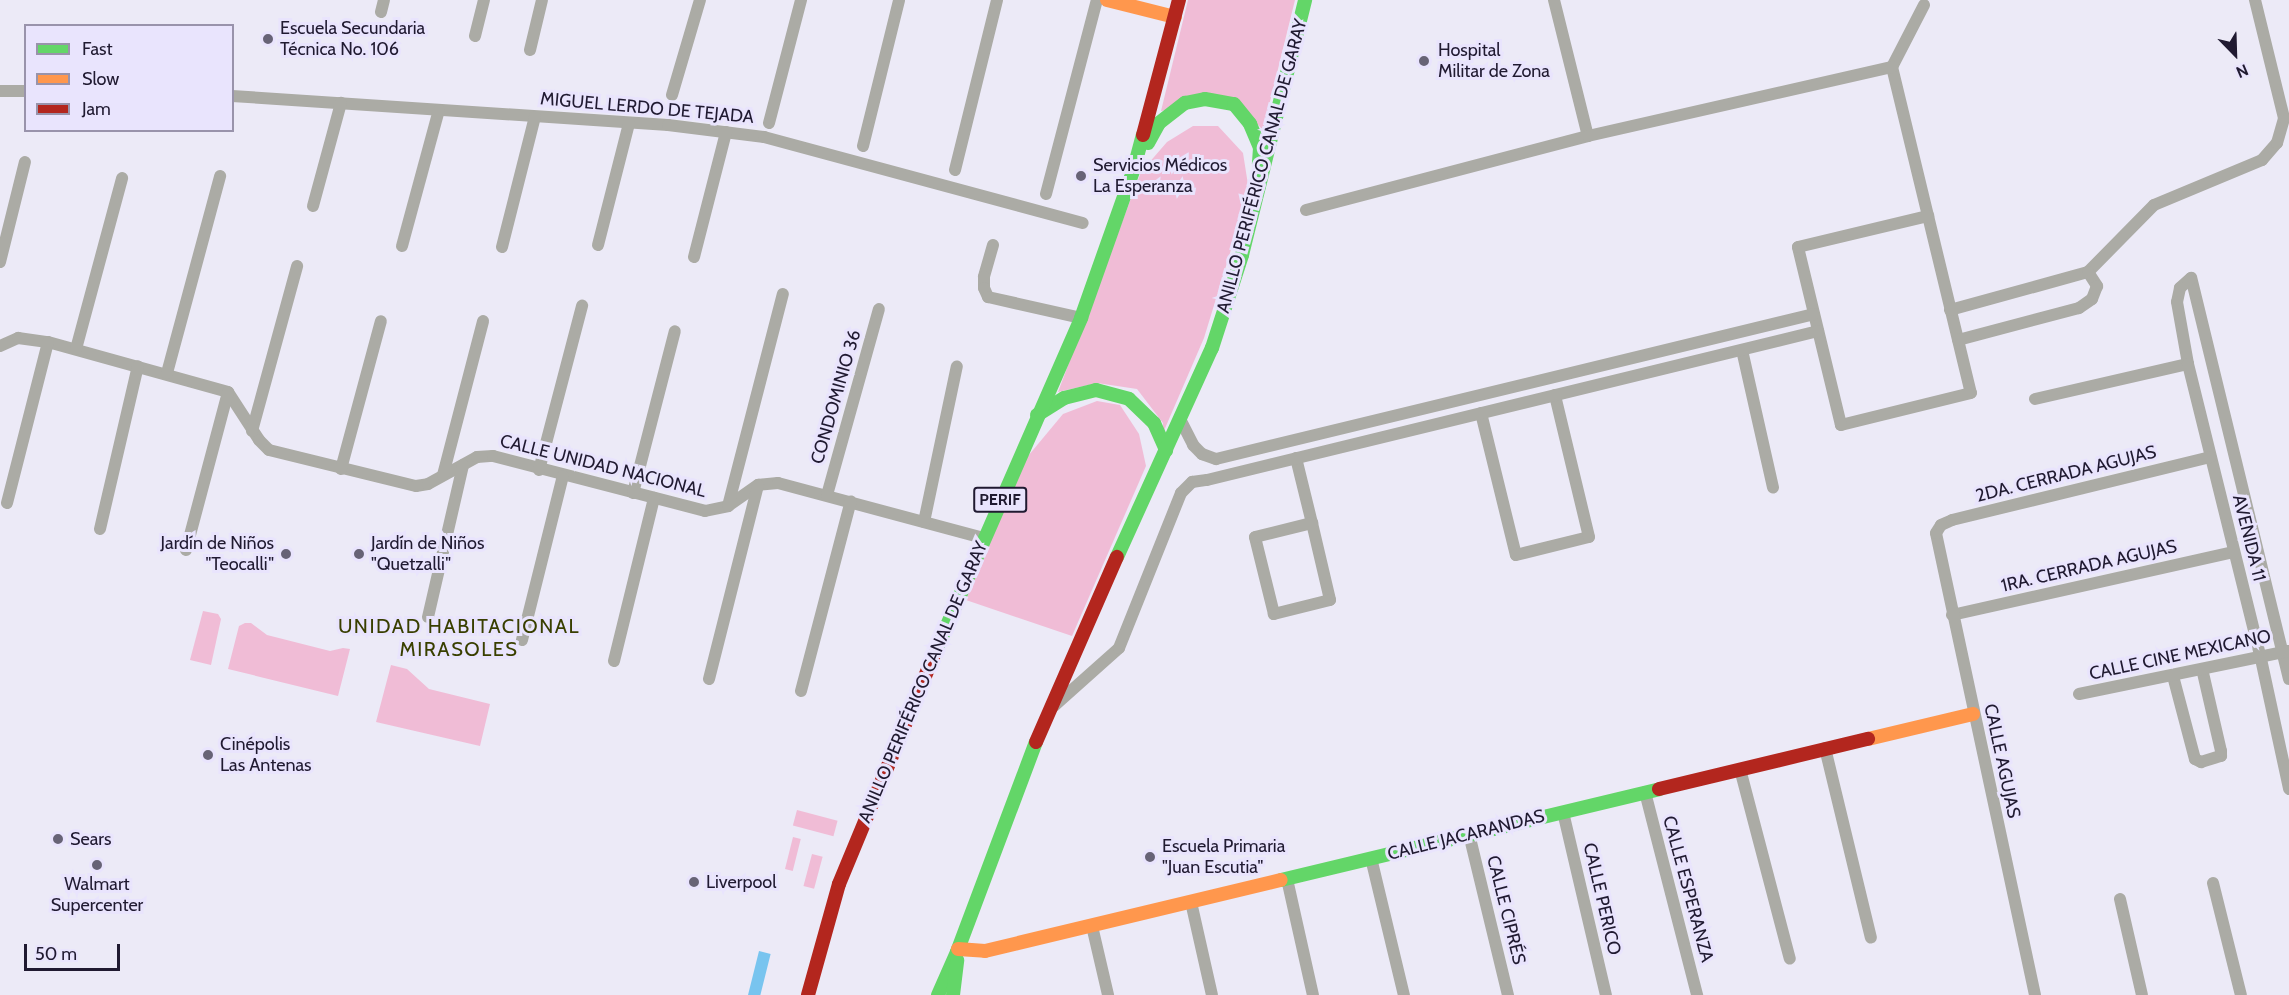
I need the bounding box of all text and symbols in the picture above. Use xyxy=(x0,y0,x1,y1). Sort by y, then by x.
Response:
street label: ANILLO PERIFÉRICO CANAL DE GARAY xyxy=(1212,17,1312,315)
place label: Escuela Secundaria Técnica No. 106 xyxy=(280,18,425,60)
legend xyxy=(24,24,234,132)
north arrow xyxy=(2205,24,2265,84)
marker: Escuela Secundaria Técnica No. 106 xyxy=(261,32,275,46)
text: Fast xyxy=(82,38,113,60)
place label: Hospital Militar de Zona xyxy=(1438,40,1550,82)
marker: Hospital Militar de Zona xyxy=(1415,52,1433,70)
text: N xyxy=(2233,60,2251,82)
text: Slow xyxy=(82,68,119,90)
street label: MIGUEL LERDO DE TEJADA xyxy=(539,88,755,128)
text: Jam xyxy=(82,98,111,120)
place label: Servicios Médicos La Esperanza xyxy=(1093,155,1227,198)
marker: Servicios Médicos La Esperanza xyxy=(1074,169,1088,183)
street label: CONDOMINIO 36 xyxy=(807,327,865,467)
street label: CALLE UNIDAD NACIONAL xyxy=(498,430,708,502)
street label: 2DA. CERRADA AGUJAS xyxy=(1974,441,2158,507)
road number: PERIF xyxy=(973,487,1027,513)
street label: AVENIDA 11 xyxy=(2228,493,2270,583)
place label: Jardín de Niños "Teocalli" xyxy=(161,533,274,576)
place label: Jardín de Niños "Quetzalli" xyxy=(371,533,484,576)
street label: 1RA. CERRADA AGUJAS xyxy=(1999,535,2179,597)
street label: ANILLO PERIFÉRICO CANAL DE GARAY xyxy=(854,538,992,826)
marker: Jardín de Niños "Teocalli" xyxy=(279,547,293,561)
marker: Jardín de Niños "Quetzalli" xyxy=(352,547,366,561)
district label: UNIDAD HABITACIONAL MIRASOLES xyxy=(338,614,580,661)
street label: CALLE CINE MEXICANO xyxy=(2087,625,2273,685)
street label: CALLE AGUJAS xyxy=(1979,702,2025,820)
place label: Cinépolis Las Antenas xyxy=(220,734,312,777)
marker: Cinépolis Las Antenas xyxy=(201,748,215,762)
street label: CALLE JACARANDAS xyxy=(1385,805,1547,865)
street label: CALLE ESPERANZA xyxy=(1658,813,1718,965)
place label: Sears xyxy=(70,828,112,850)
marker: Sears xyxy=(51,832,65,846)
place label: Escuela Primaria "Juan Escutia" xyxy=(1162,836,1285,878)
street label: CALLE PERICO xyxy=(1579,841,1625,957)
marker: Escuela Primaria "Juan Escutia" xyxy=(1143,850,1157,864)
street label: CALLE CIPRÉS xyxy=(1482,853,1530,967)
marker: Walmart Supercenter xyxy=(90,858,104,872)
place label: Liverpool xyxy=(706,871,777,893)
place label: Walmart Supercenter xyxy=(51,874,143,916)
marker: Liverpool xyxy=(687,875,701,889)
scale bar xyxy=(27,932,123,970)
text: 50 m xyxy=(35,943,77,965)

